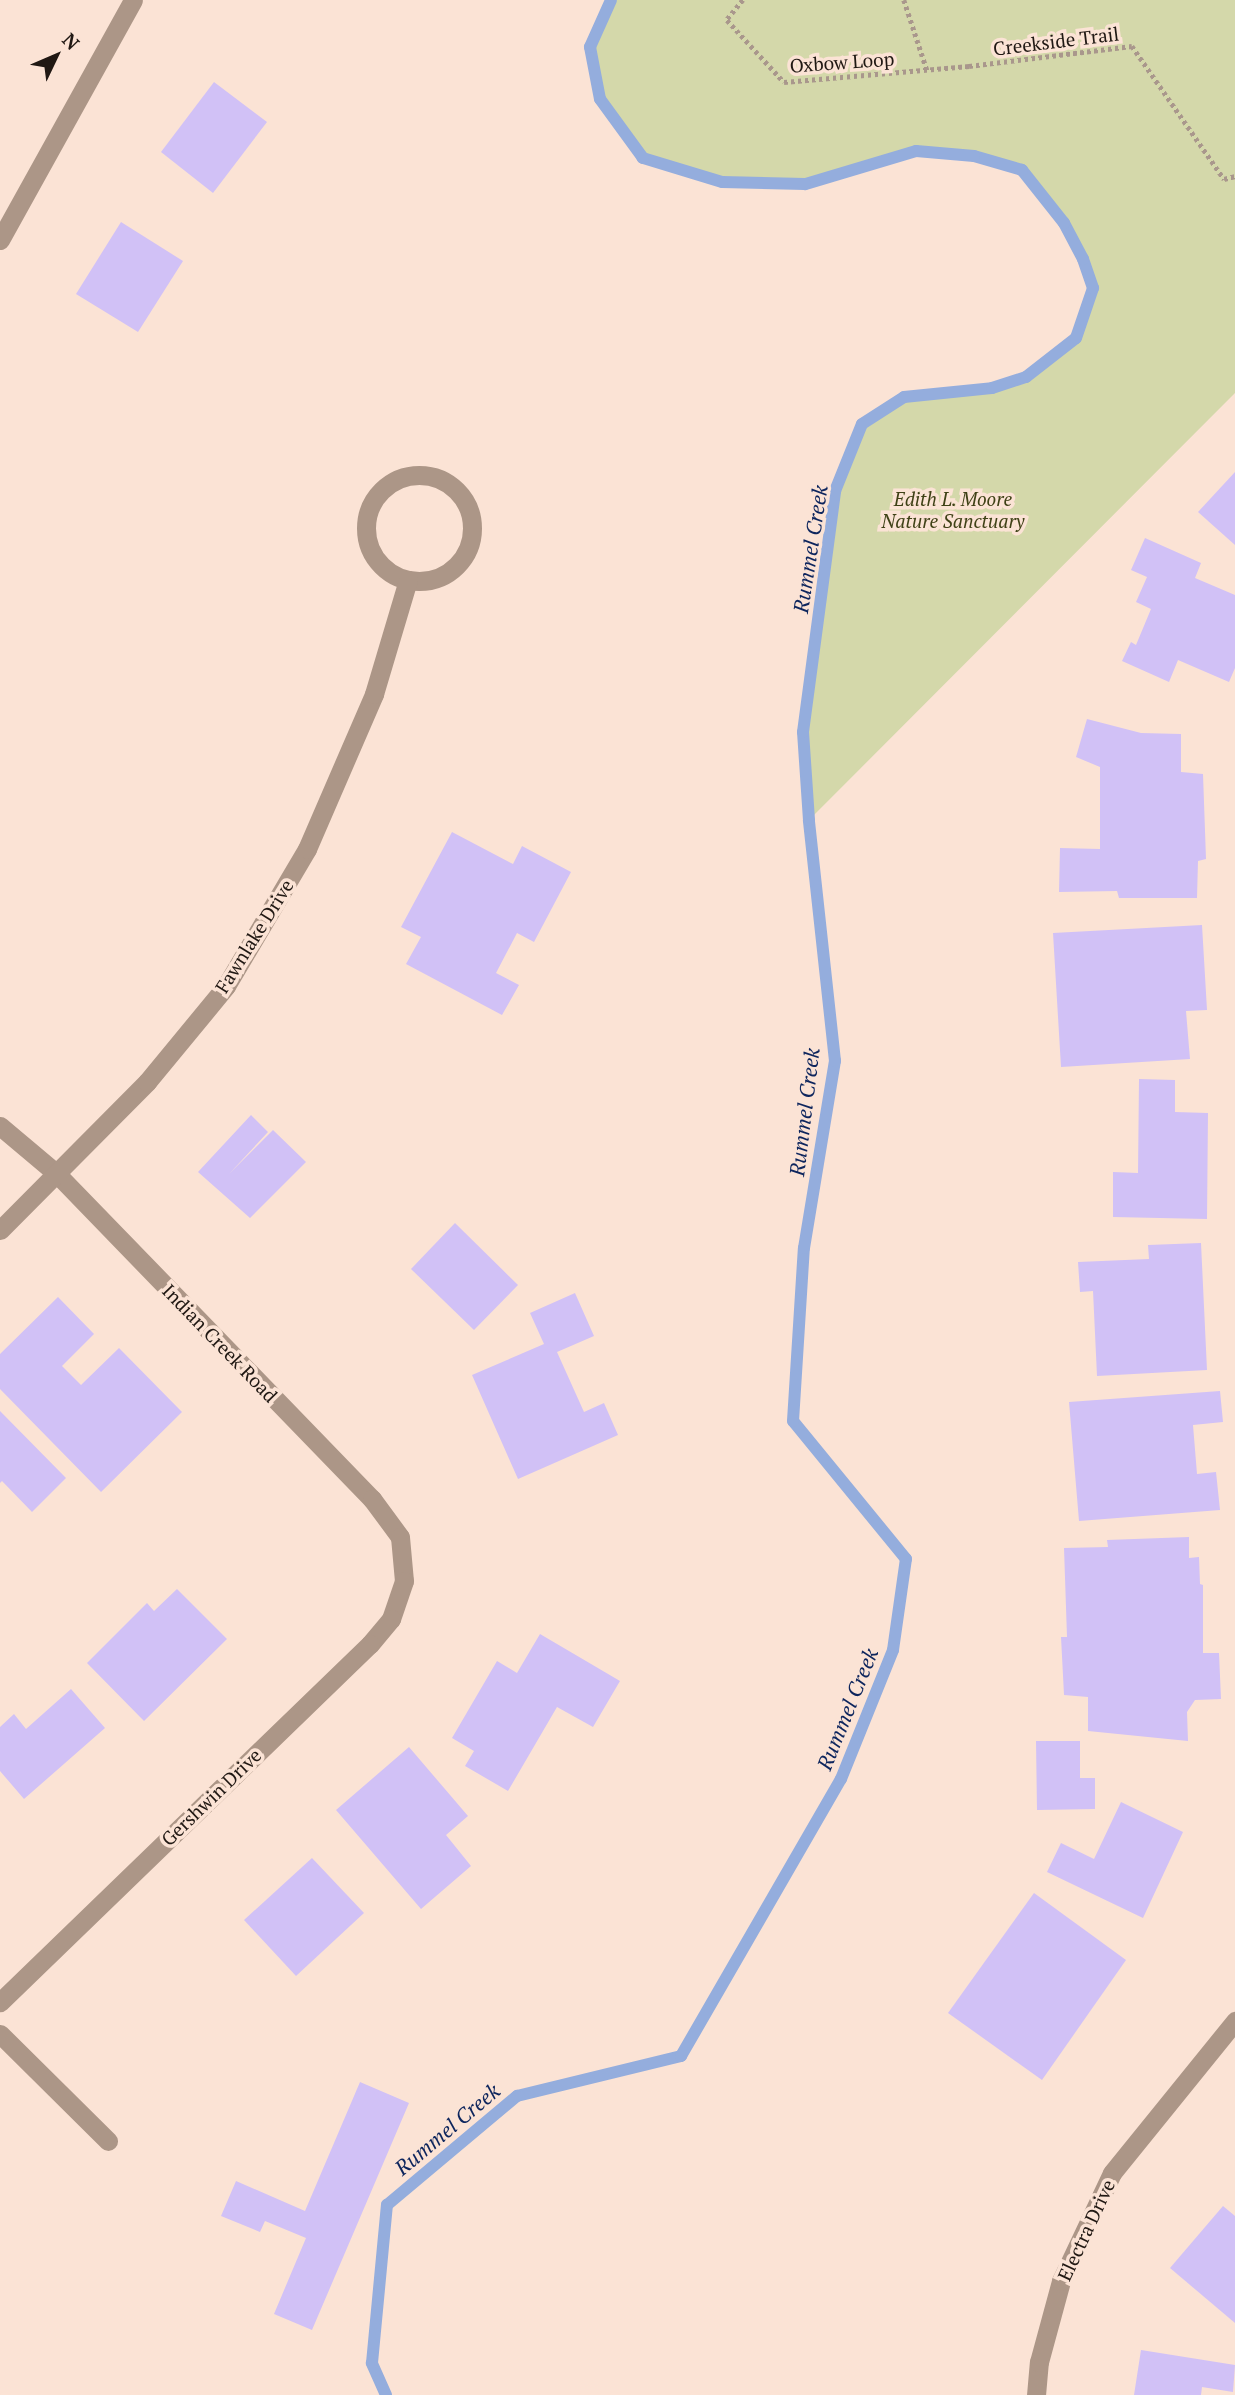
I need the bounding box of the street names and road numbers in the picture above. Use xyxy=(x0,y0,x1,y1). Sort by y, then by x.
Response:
street label: Creekside Trail xyxy=(992,22,1120,60)
street label: Oxbow Loop xyxy=(789,47,895,77)
street label: Fawnlake Drive xyxy=(210,875,298,997)
street label: Indian Creek Road xyxy=(158,1279,282,1407)
street label: Gershwin Drive xyxy=(156,1744,266,1850)
street label: Electra Drive xyxy=(1053,2176,1119,2284)

